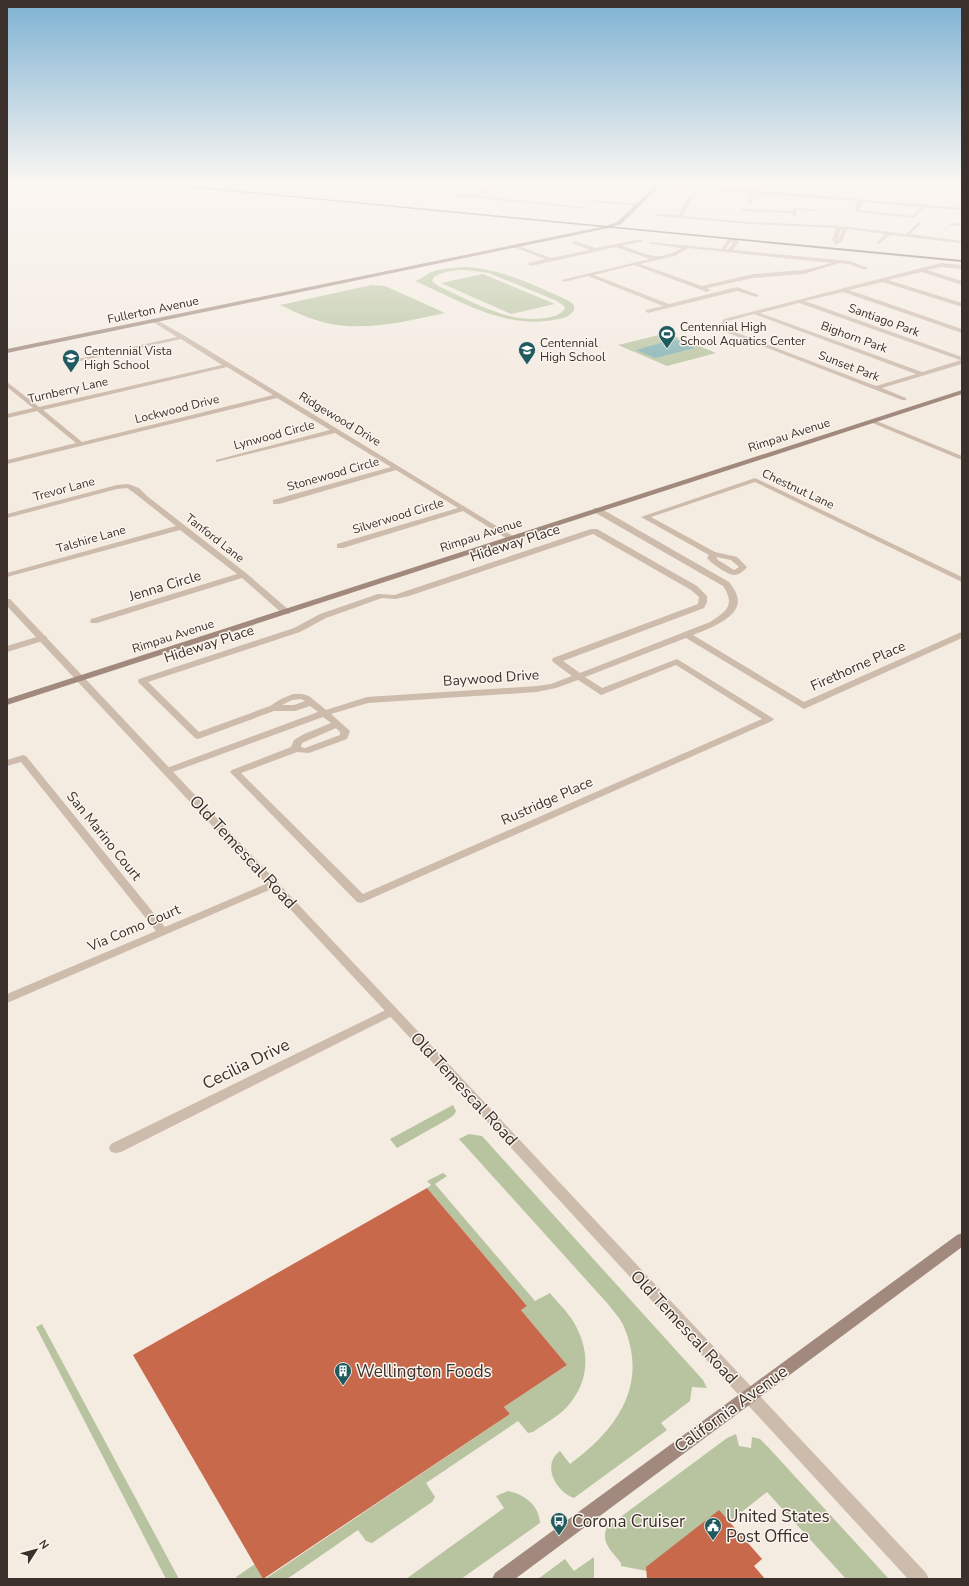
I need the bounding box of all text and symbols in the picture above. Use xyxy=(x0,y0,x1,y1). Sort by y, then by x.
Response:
street label: Fullerton Avenue xyxy=(106,293,200,327)
street label: Santiago Park xyxy=(846,300,923,341)
street label: Bighorn Park xyxy=(819,318,890,357)
place label: Centennial High School Aquatics Center xyxy=(680,319,806,349)
sports icon: Centennial High School Aquatics Center xyxy=(657,324,677,349)
place label: Centennial High School xyxy=(540,335,606,365)
school or university icon: Centennial High School xyxy=(517,340,537,365)
place label: Centennial Vista High School xyxy=(84,343,172,373)
street label: Sunset Park xyxy=(816,347,883,385)
school or university icon: Centennial Vista High School xyxy=(61,348,81,373)
street label: Turnberry Lane xyxy=(26,373,110,407)
street label: Ridgewood Drive xyxy=(296,388,384,450)
street label: Lockwood Drive xyxy=(133,391,221,427)
street label: Rimpau Avenue xyxy=(746,414,832,456)
street label: Lynwood Circle xyxy=(232,417,316,453)
street label: Stonewood Circle xyxy=(285,453,381,495)
street label: Chestnut Lane xyxy=(759,465,837,513)
street label: Trevor Lane xyxy=(31,473,97,505)
street label: Silverwood Circle xyxy=(350,495,446,537)
street label: Tanford Lane xyxy=(182,510,248,566)
street label: Rimpau Avenue xyxy=(438,514,524,556)
street label: Hideway Place xyxy=(468,520,562,566)
street label: Talshire Lane xyxy=(55,521,127,557)
street label: Jenna Circle xyxy=(126,566,203,606)
street label: Rimpau Avenue xyxy=(130,615,216,657)
street label: Hideway Place xyxy=(162,621,256,667)
street label: Firethorne Place xyxy=(807,637,909,695)
street label: Baywood Drive xyxy=(442,665,540,691)
street label: Rustridge Place xyxy=(498,772,596,830)
street label: San Marino Court xyxy=(62,788,146,885)
street label: Old Temescal Road xyxy=(184,790,302,914)
street label: Via Como Court xyxy=(84,900,183,956)
street label: Old Temescal Road xyxy=(405,1027,523,1151)
street label: Cecilia Drive xyxy=(199,1033,293,1095)
street label: Old Temescal Road xyxy=(625,1265,743,1389)
place label: Wellington Foods xyxy=(356,1360,492,1383)
street label: California Avenue xyxy=(670,1360,792,1458)
building icon: Wellington Foods xyxy=(333,1361,353,1386)
place label: United States Post Office xyxy=(726,1505,830,1548)
place label: Corona Cruiser xyxy=(572,1510,685,1533)
bus stop icon: Corona Cruiser xyxy=(549,1511,569,1536)
public building icon: United States Post Office xyxy=(703,1516,723,1541)
north arrow xyxy=(16,1530,56,1570)
text: N xyxy=(35,1537,52,1552)

